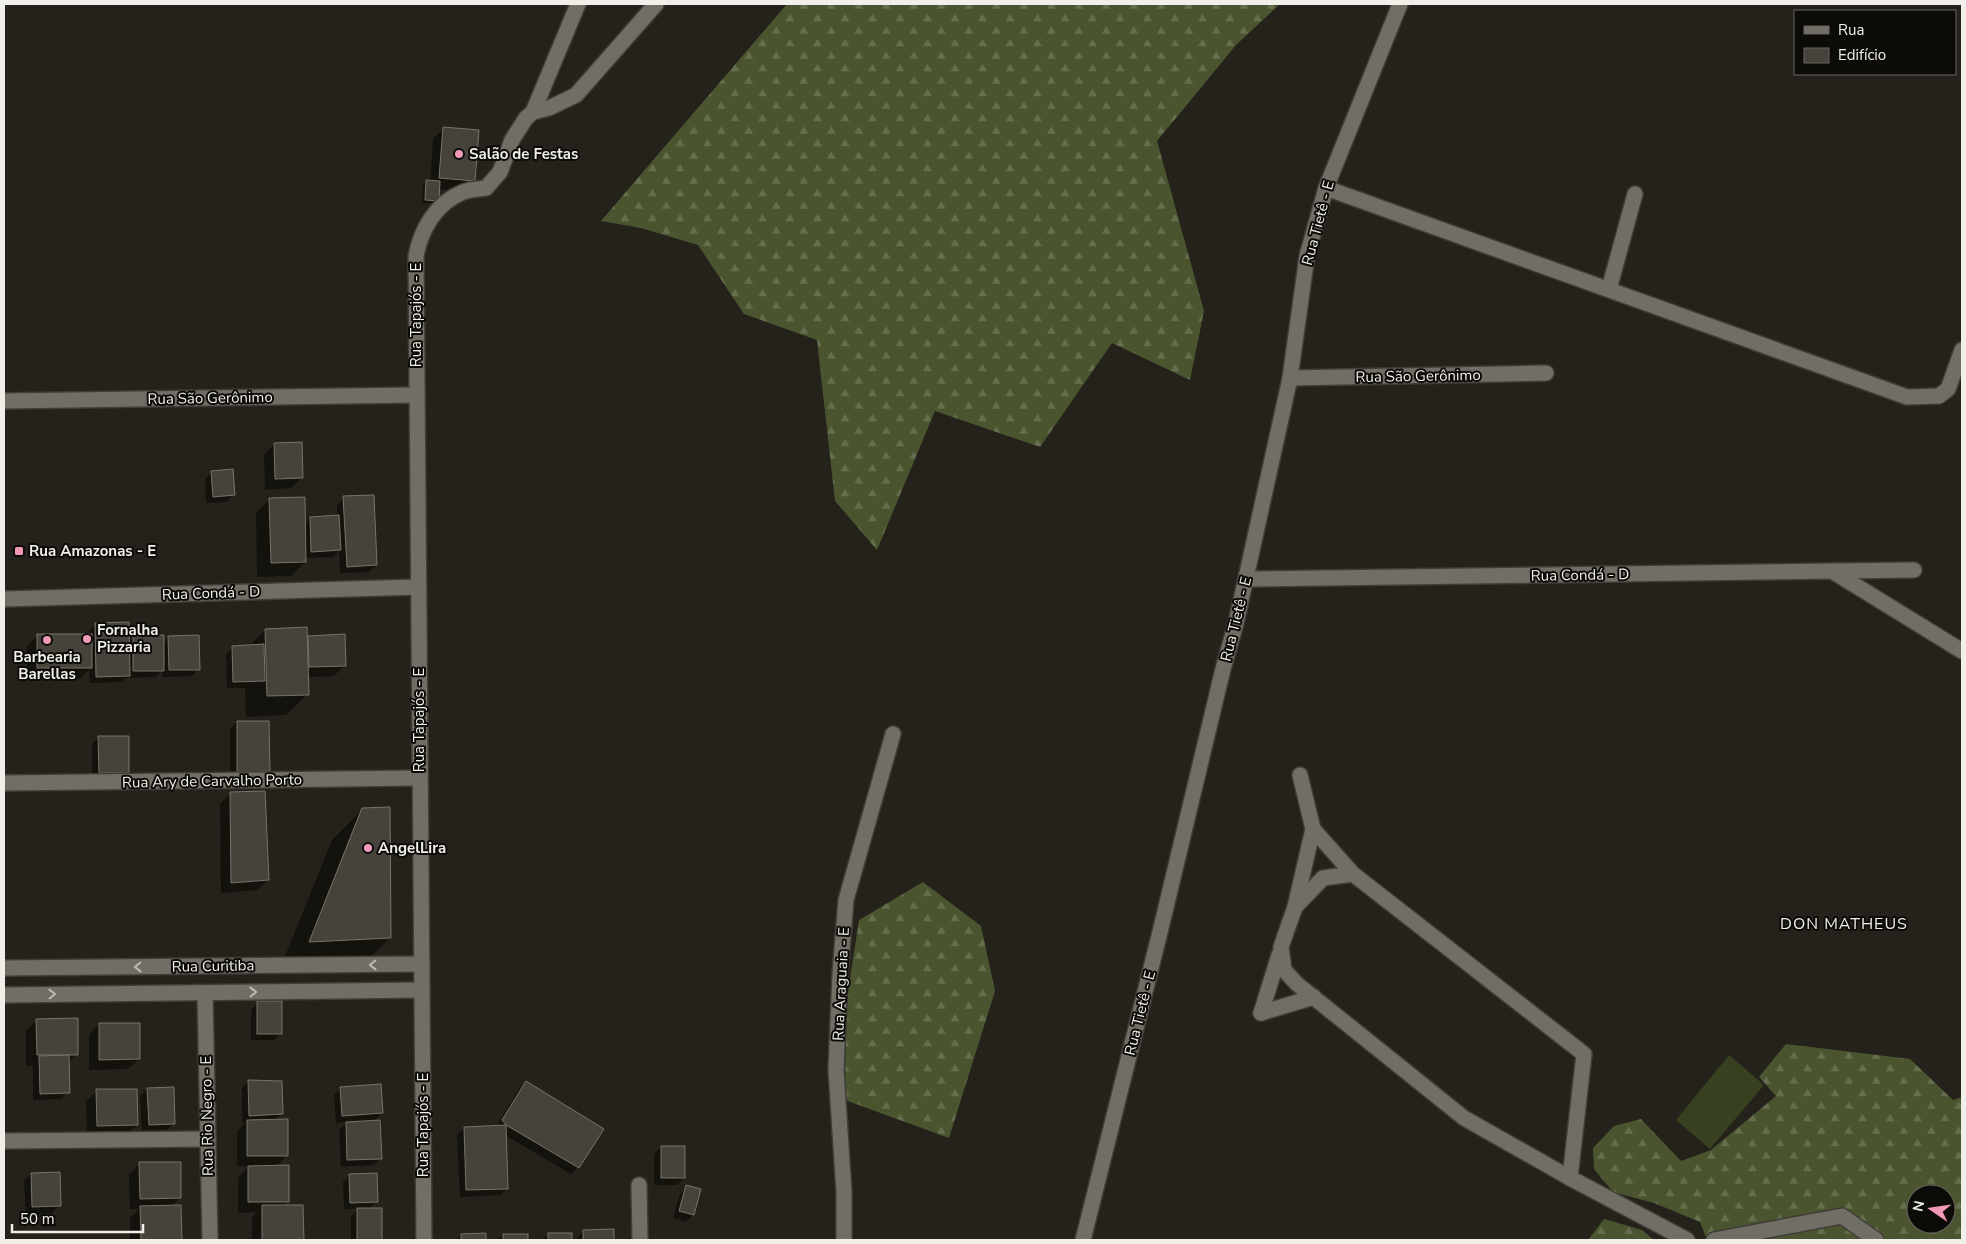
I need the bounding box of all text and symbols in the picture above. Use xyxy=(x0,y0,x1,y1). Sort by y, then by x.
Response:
legend xyxy=(1794,10,1956,75)
text: Rua xyxy=(1838,20,1864,40)
text: Edifício xyxy=(1838,45,1886,65)
place label: Salão de Festas xyxy=(469,144,578,164)
marker: Salão de Festas xyxy=(453,148,465,160)
street label: Rua Tietê - E xyxy=(1297,179,1339,267)
street label: Rua Tapajós - E xyxy=(406,263,426,367)
street label: Rua São Gerônimo xyxy=(1355,365,1481,387)
street label: Rua São Gerônimo xyxy=(147,387,273,409)
place label: Rua Amazonas - E xyxy=(29,541,156,561)
marker: Rua Amazonas - E xyxy=(13,545,25,557)
street label: Rua Condá - D xyxy=(1531,564,1629,586)
street label: Rua Tietê - E xyxy=(1216,575,1256,663)
street label: Rua Condá - D xyxy=(161,581,261,605)
place label: Fornalha Pizzaria xyxy=(97,620,158,657)
marker: Fornalha Pizzaria xyxy=(81,633,93,645)
marker: Barbearia Barellas xyxy=(41,634,53,646)
place label: Barbearia Barellas xyxy=(13,647,81,684)
street label: Rua Tapajós - E xyxy=(409,668,429,772)
street label: Rua Ary de Carvalho Porto xyxy=(122,769,302,793)
place label: AngelLira xyxy=(378,838,446,858)
marker: AngelLira xyxy=(362,842,374,854)
district label: DON MATHEUS xyxy=(1780,913,1908,935)
street label: Rua Araguaia - E xyxy=(828,927,854,1041)
street label: Rua Curitiba xyxy=(171,955,255,977)
one-way arrow xyxy=(369,960,376,970)
one-way arrow xyxy=(134,962,142,972)
street label: Rua Tietê - E xyxy=(1120,969,1160,1057)
one-way arrow xyxy=(250,987,258,997)
one-way arrow xyxy=(49,989,57,999)
street label: Rua Rio Negro - E xyxy=(196,1056,218,1176)
street label: Rua Tapajós - E xyxy=(413,1073,433,1177)
north arrow xyxy=(1906,1184,1956,1234)
text: N xyxy=(1908,1199,1929,1213)
scale bar xyxy=(12,1202,144,1234)
text: 50 m xyxy=(20,1209,55,1229)

